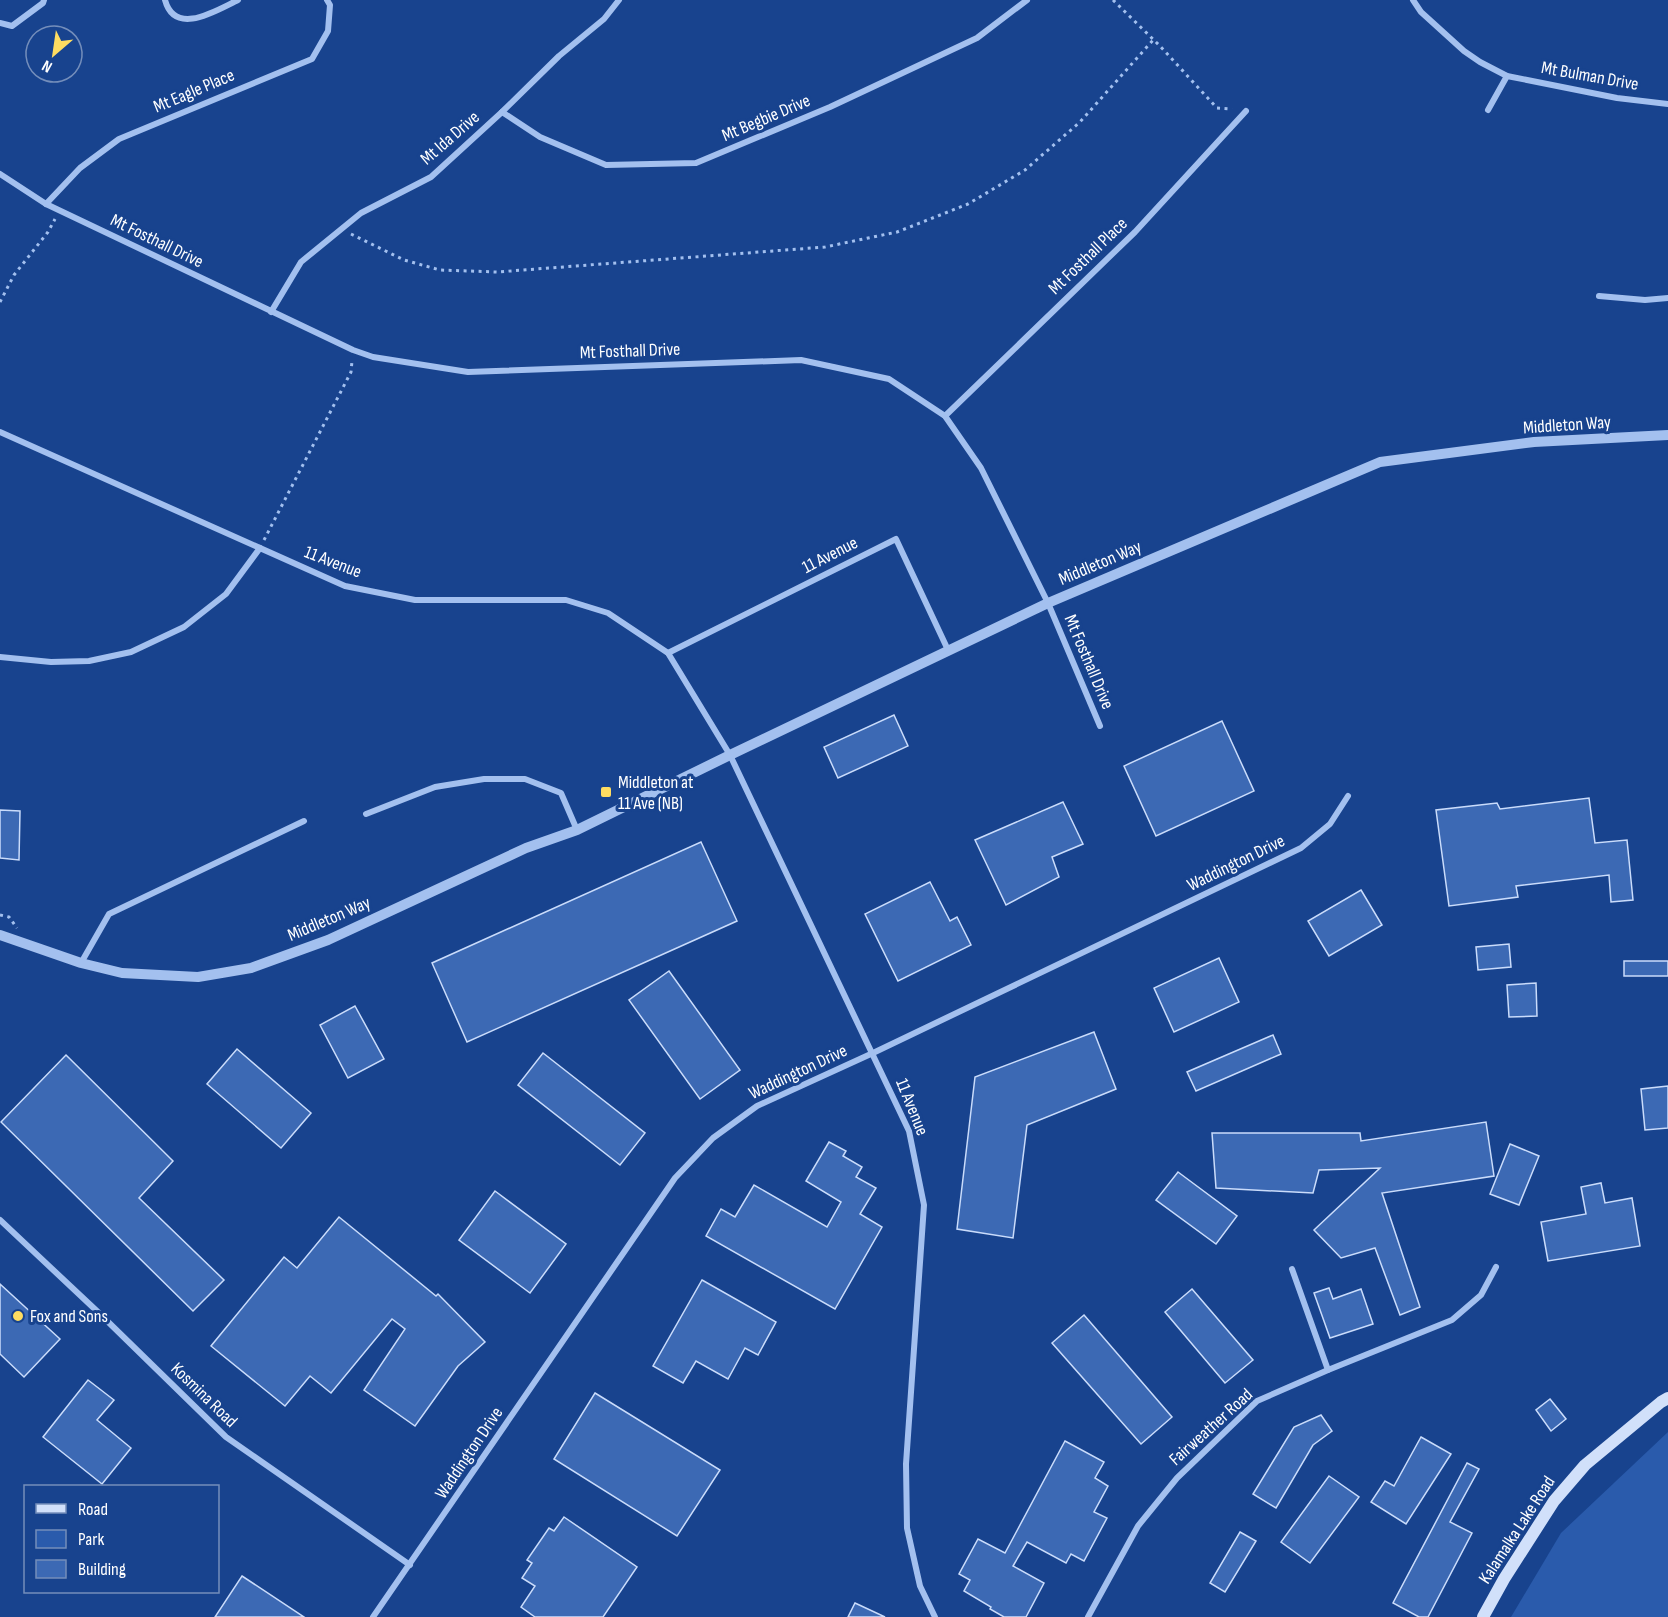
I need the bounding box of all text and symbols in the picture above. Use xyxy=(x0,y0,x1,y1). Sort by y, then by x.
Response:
north arrow xyxy=(24,24,84,84)
text: N xyxy=(39,55,56,76)
street label: Mt Bulman Drive xyxy=(1540,57,1640,95)
street label: Mt Eagle Place xyxy=(150,65,238,117)
street label: Mt Begbie Drive xyxy=(719,90,813,146)
street label: Mt Ida Drive xyxy=(416,107,484,169)
street label: Mt Fosthall Drive xyxy=(107,210,207,272)
street label: Mt Fosthall Place xyxy=(1044,213,1132,299)
street label: Mt Fosthall Drive xyxy=(579,339,681,363)
street label: Middleton Way xyxy=(1522,411,1612,439)
street label: 11 Avenue xyxy=(799,532,861,578)
street label: Middleton Way xyxy=(1055,536,1145,590)
street label: 11 Avenue xyxy=(301,542,365,582)
street label: Mt Fosthall Drive xyxy=(1060,612,1118,712)
place label: Middleton at 11 Ave (NB) xyxy=(618,772,694,814)
marker: Middleton at 11 Ave (NB) xyxy=(599,785,613,799)
street label: Waddington Drive xyxy=(1184,830,1288,896)
street label: Middleton Way xyxy=(284,892,374,946)
street label: Waddington Drive xyxy=(745,1040,851,1104)
street label: 11 Avenue xyxy=(891,1075,933,1139)
place label: Fox and Sons xyxy=(30,1306,108,1327)
marker: Fox and Sons xyxy=(11,1309,25,1323)
street label: Kosmina Road xyxy=(166,1358,242,1432)
street label: Fairweather Road xyxy=(1165,1384,1257,1470)
street label: Waddington Drive xyxy=(431,1403,507,1503)
street label: Kalamalka Lake Road xyxy=(1474,1472,1560,1588)
legend xyxy=(24,1485,219,1593)
text: Road xyxy=(78,1499,108,1520)
text: Park xyxy=(78,1529,104,1550)
text: Building xyxy=(78,1559,126,1580)

